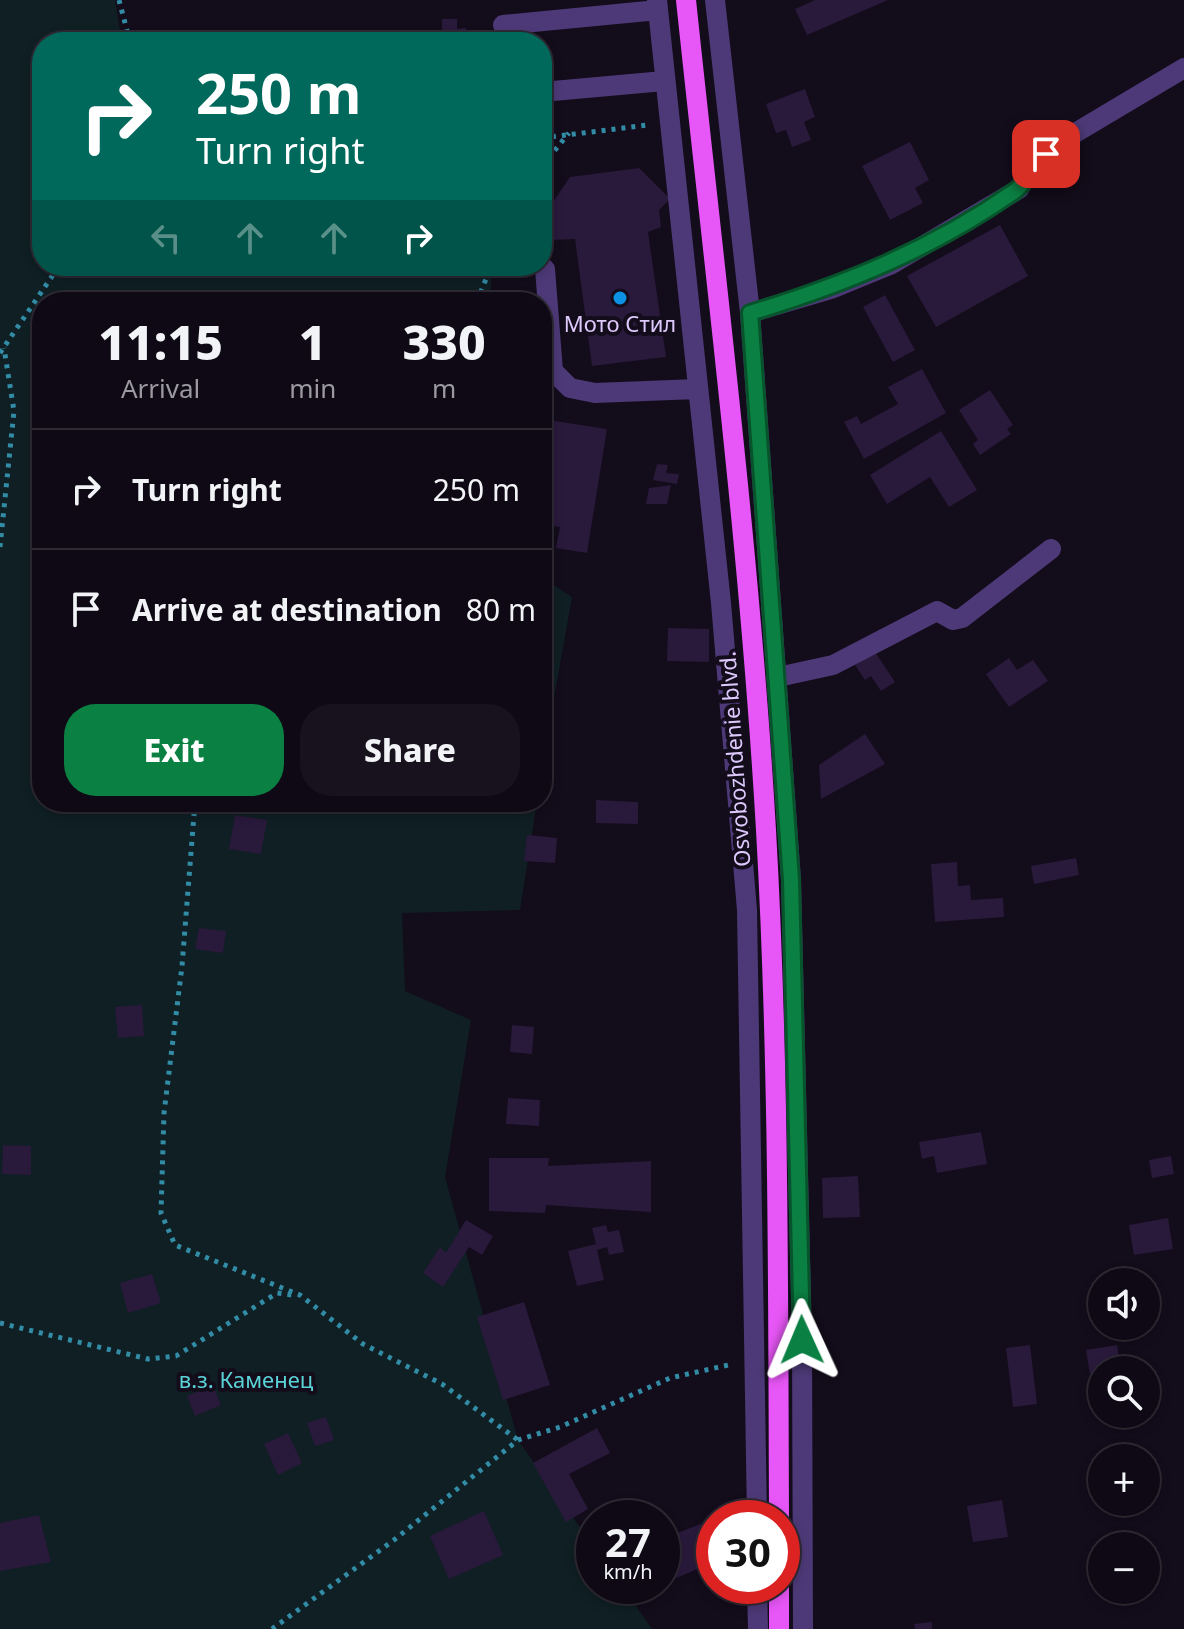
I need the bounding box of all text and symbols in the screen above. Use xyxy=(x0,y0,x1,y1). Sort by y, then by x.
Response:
text: 250 m xyxy=(196,54,361,130)
icon: right xyxy=(64,64,168,168)
pin xyxy=(1012,120,1080,188)
text: Turn right xyxy=(196,126,364,175)
icon: arrive xyxy=(1024,132,1068,176)
icon: left xyxy=(144,216,188,260)
icon: ahead xyxy=(228,216,272,260)
icon: ahead xyxy=(312,216,356,260)
icon: right xyxy=(396,216,440,260)
marker: Мото Стил xyxy=(611,289,629,307)
place label: Мото Стил xyxy=(564,308,676,338)
text: 11:15 xyxy=(98,309,223,374)
text: 1 xyxy=(299,309,327,374)
text: 330 xyxy=(403,309,486,374)
text: Arrival xyxy=(121,370,200,406)
text: min xyxy=(289,370,336,406)
text: m xyxy=(432,370,456,406)
icon: right xyxy=(64,467,108,511)
text: Turn right xyxy=(132,469,282,510)
text: 250 m xyxy=(433,469,520,510)
icon: arrive xyxy=(64,587,108,631)
text: Arrive at destination xyxy=(132,589,442,630)
text: 80 m xyxy=(466,589,536,630)
street label: Osvobozhdenie blvd. xyxy=(712,650,756,868)
button: Exit xyxy=(64,704,284,796)
button: Share xyxy=(300,704,520,796)
map controls xyxy=(1088,1268,1160,1604)
button: sound xyxy=(1088,1268,1160,1340)
position arrow xyxy=(760,1298,844,1382)
button: search xyxy=(1088,1356,1160,1428)
park label: в.з. Каменец xyxy=(179,1364,314,1394)
button: + xyxy=(1088,1444,1160,1516)
speed limit sign: 30 xyxy=(696,1500,800,1604)
text: 27 xyxy=(605,1514,651,1569)
button: − xyxy=(1088,1532,1160,1604)
text: km/h xyxy=(603,1558,653,1585)

